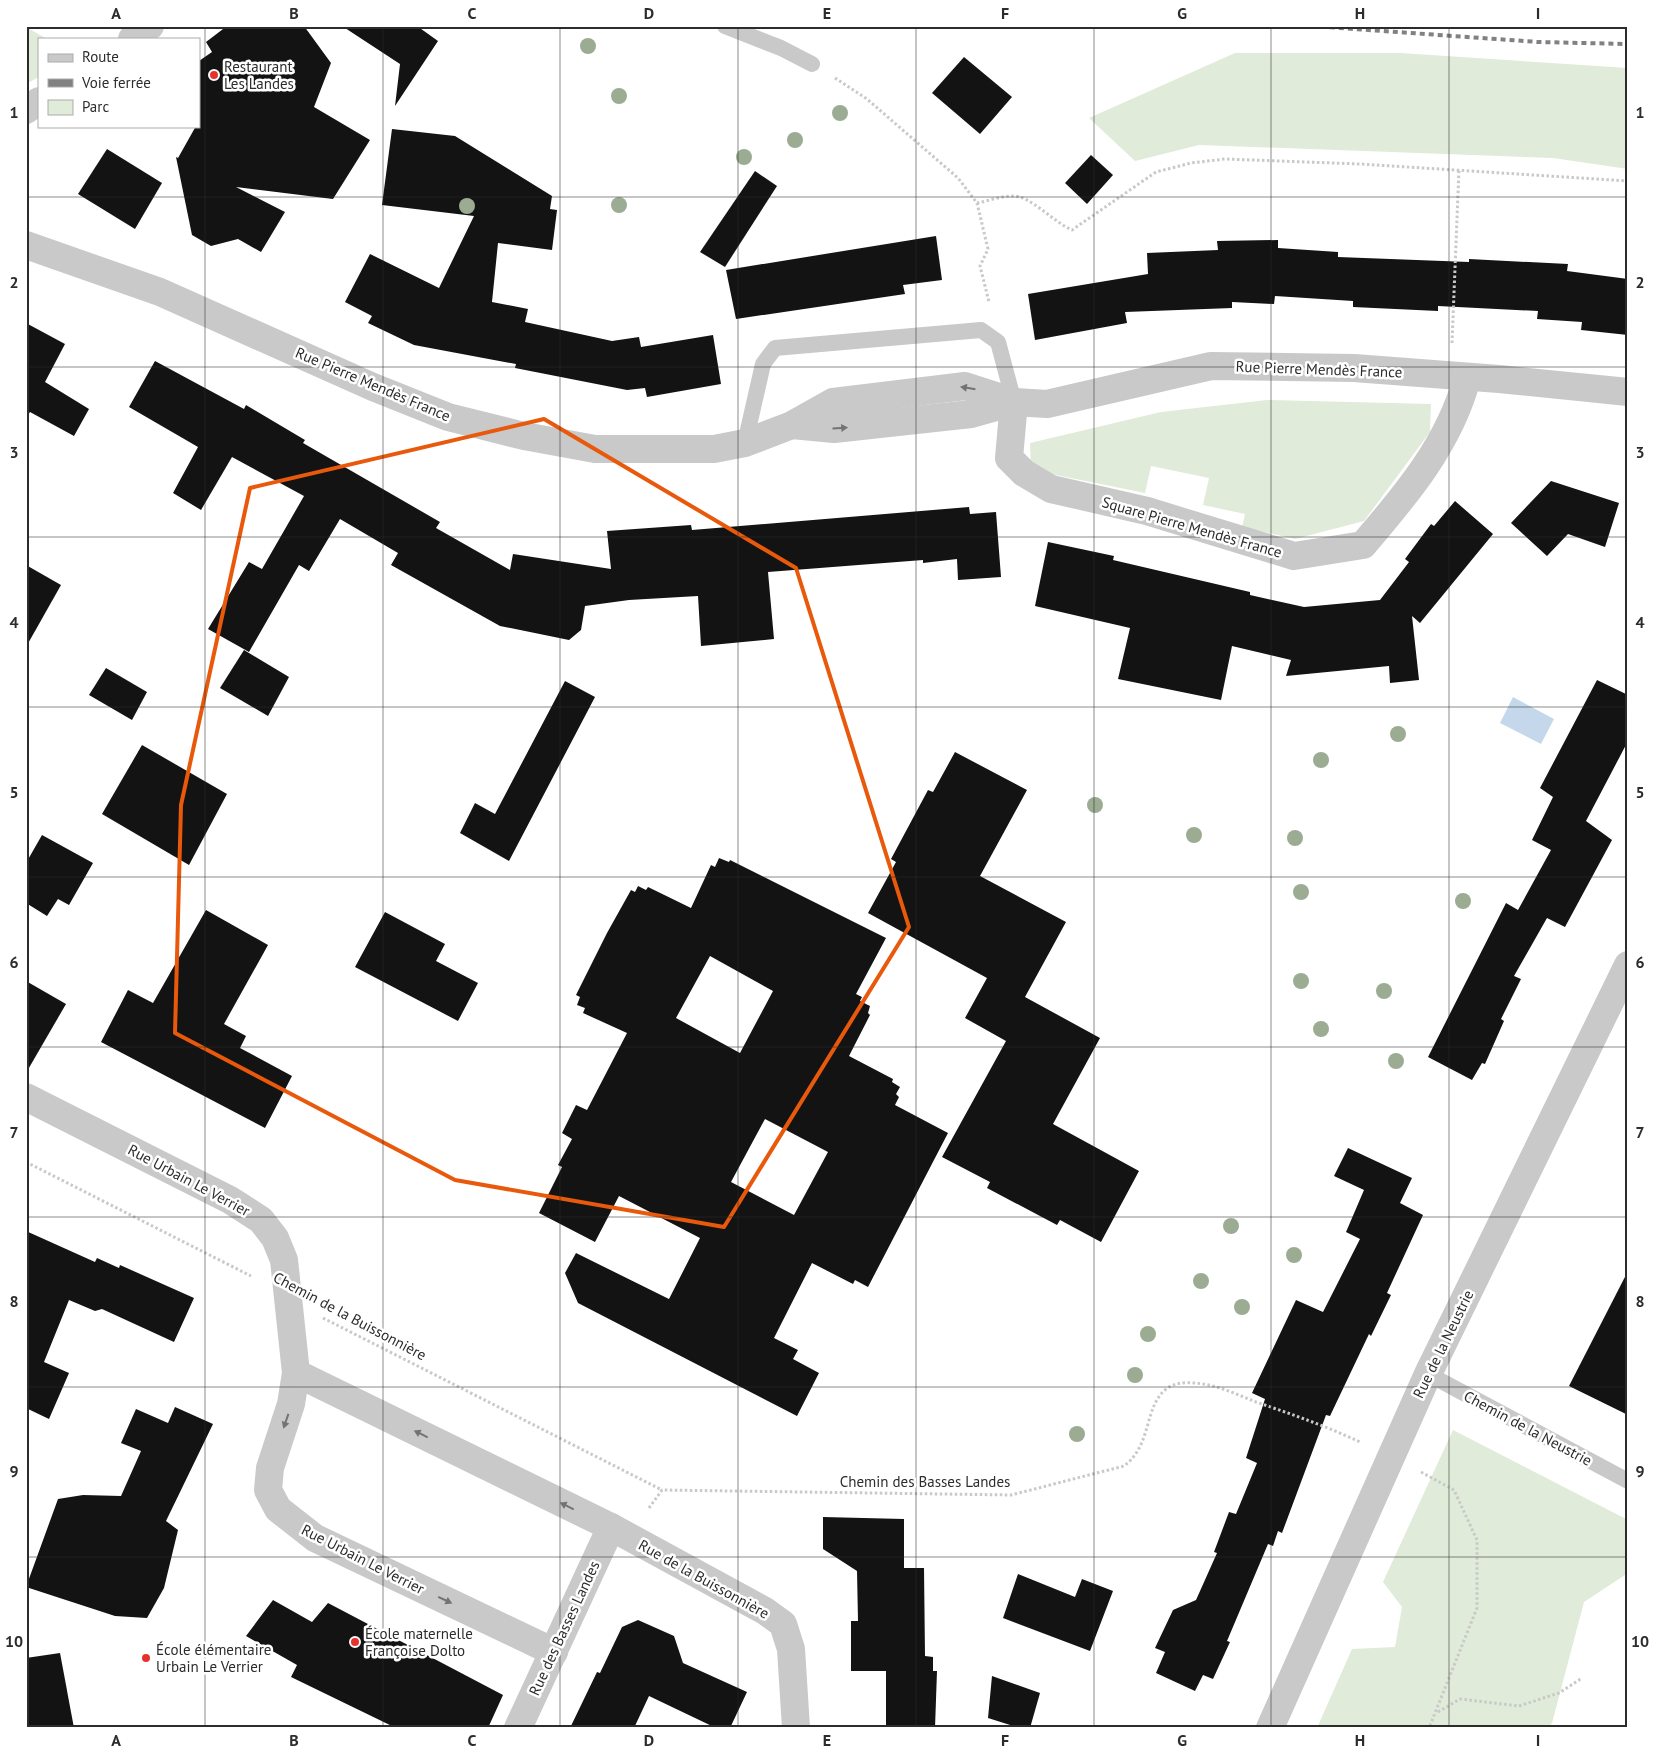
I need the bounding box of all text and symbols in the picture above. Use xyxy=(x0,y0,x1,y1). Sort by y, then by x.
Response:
text: A xyxy=(111,3,121,23)
text: B xyxy=(289,3,299,23)
text: C xyxy=(468,3,477,23)
text: D xyxy=(644,3,654,23)
text: E xyxy=(823,3,831,23)
text: F xyxy=(1001,3,1009,23)
text: G xyxy=(1177,3,1187,23)
text: H xyxy=(1355,3,1365,23)
text: I xyxy=(1536,3,1540,23)
legend xyxy=(38,38,200,128)
text: Route xyxy=(82,47,119,66)
place label: Restaurant Les Landes xyxy=(224,57,294,93)
marker: Restaurant Les Landes xyxy=(208,69,220,81)
text: Voie ferrée xyxy=(81,73,151,92)
text: Parc xyxy=(82,97,109,116)
text: 1 xyxy=(9,102,19,122)
text: 1 xyxy=(1635,102,1645,122)
text: 2 xyxy=(9,272,19,292)
text: 2 xyxy=(1635,272,1645,292)
street label: Rue Pierre Mendès France xyxy=(293,343,453,425)
street label: Rue Pierre Mendès France xyxy=(1235,357,1403,381)
one-way arrow xyxy=(959,384,975,392)
one-way arrow xyxy=(832,424,848,432)
text: 3 xyxy=(9,442,19,462)
text: 3 xyxy=(1635,442,1645,462)
street label: Square Pierre Mendès France xyxy=(1100,492,1284,562)
text: 4 xyxy=(9,612,19,632)
text: 4 xyxy=(1635,612,1645,632)
text: 5 xyxy=(9,782,19,802)
text: 5 xyxy=(1635,782,1645,802)
text: 6 xyxy=(9,952,19,972)
text: 6 xyxy=(1635,952,1645,972)
text: 7 xyxy=(9,1122,19,1142)
text: 7 xyxy=(1635,1122,1645,1142)
street label: Rue Urbain Le Verrier xyxy=(125,1140,253,1220)
street label: Chemin de la Buissonnière xyxy=(270,1268,430,1364)
street label: Rue de la Neustrie xyxy=(1409,1287,1477,1401)
text: 8 xyxy=(9,1291,19,1311)
text: 8 xyxy=(1635,1291,1645,1311)
street label: Chemin de la Neustrie xyxy=(1461,1386,1595,1470)
one-way arrow xyxy=(282,1413,289,1428)
one-way arrow xyxy=(414,1430,428,1438)
text: 9 xyxy=(9,1461,19,1481)
text: 9 xyxy=(1635,1461,1645,1481)
street label: Chemin des Basses Landes xyxy=(840,1472,1010,1491)
one-way arrow xyxy=(560,1502,574,1510)
street label: Rue Urbain Le Verrier xyxy=(298,1520,428,1598)
street label: Rue de la Buissonnière xyxy=(635,1535,773,1623)
street label: Rue des Basses Landes xyxy=(524,1558,604,1698)
one-way arrow xyxy=(438,1596,452,1604)
place label: École maternelle Françoise Dolto xyxy=(365,1624,473,1660)
text: 10 xyxy=(5,1631,23,1651)
text: 10 xyxy=(1631,1631,1649,1651)
marker: École maternelle Françoise Dolto xyxy=(349,1636,361,1648)
place label: École élémentaire Urbain Le Verrier xyxy=(156,1640,271,1676)
marker: École élémentaire Urbain Le Verrier xyxy=(140,1652,152,1664)
text: A xyxy=(111,1730,121,1750)
text: B xyxy=(289,1730,299,1750)
text: C xyxy=(468,1730,477,1750)
text: D xyxy=(644,1730,654,1750)
text: E xyxy=(823,1730,831,1750)
text: F xyxy=(1001,1730,1009,1750)
text: G xyxy=(1177,1730,1187,1750)
text: H xyxy=(1355,1730,1365,1750)
text: I xyxy=(1536,1730,1540,1750)

